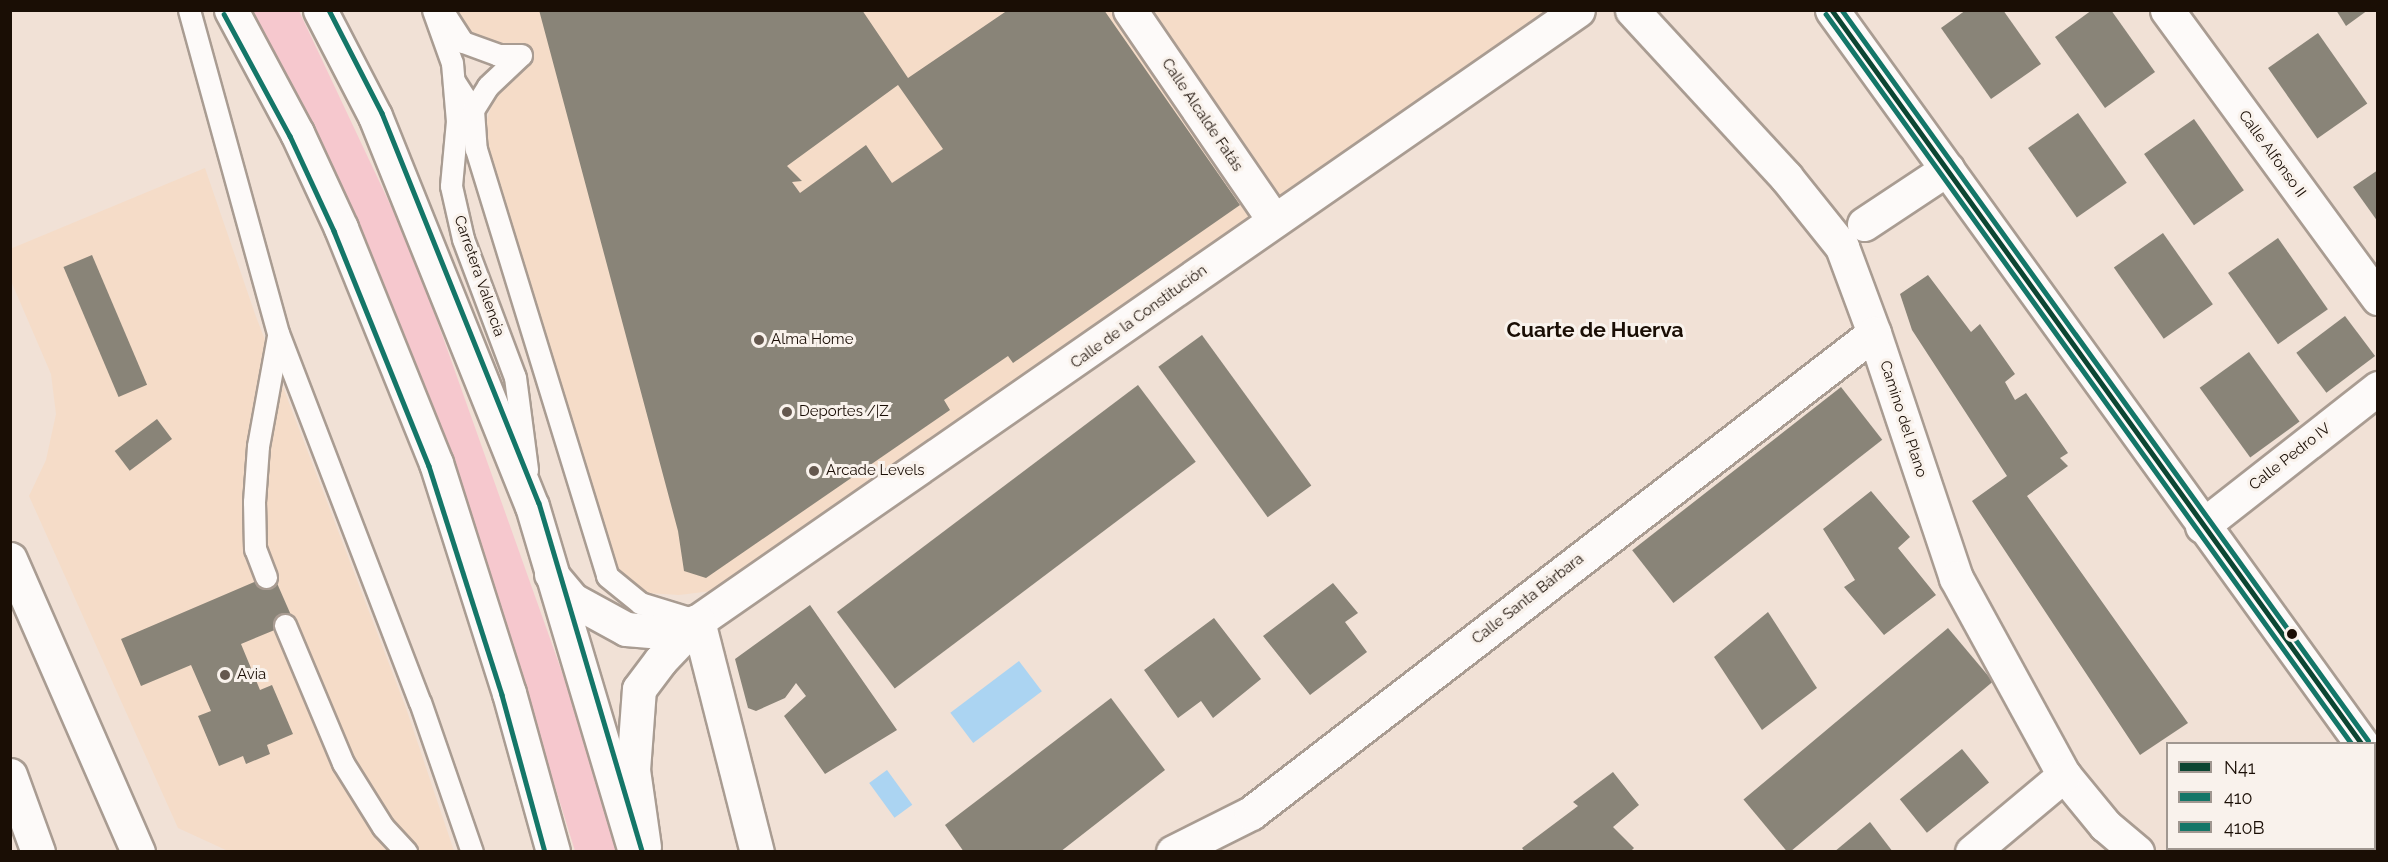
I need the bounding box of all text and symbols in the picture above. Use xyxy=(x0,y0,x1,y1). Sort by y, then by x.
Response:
street label: Calle Alcalde Fatás xyxy=(1158,55,1246,175)
street label: Calle Alfonso II xyxy=(2234,107,2310,201)
street label: Carretera Valencia xyxy=(450,213,508,339)
street label: Calle de la Constitución xyxy=(1067,262,1211,372)
district label: Cuarte de Huerva xyxy=(1507,317,1683,343)
place label: Alma Home xyxy=(771,331,853,349)
marker: Alma Home xyxy=(752,333,766,347)
street label: Camino del Plano xyxy=(1876,358,1930,480)
place label: Deportes /|Z xyxy=(799,403,889,421)
marker: Deportes /|Z xyxy=(780,405,794,419)
street label: Calle Pedro IV xyxy=(2246,420,2334,494)
place label: Arcade Levels xyxy=(826,462,925,480)
marker: Arcade Levels xyxy=(807,464,821,478)
street label: Calle Santa Bárbara xyxy=(1469,550,1587,648)
unlabelled marker xyxy=(2286,628,2298,640)
place label: Avia xyxy=(237,666,266,684)
marker: Avia xyxy=(218,668,232,682)
legend xyxy=(2166,742,2376,850)
text: N41 xyxy=(2224,757,2255,778)
text: 410 xyxy=(2224,787,2253,808)
text: 410B xyxy=(2224,817,2265,838)

